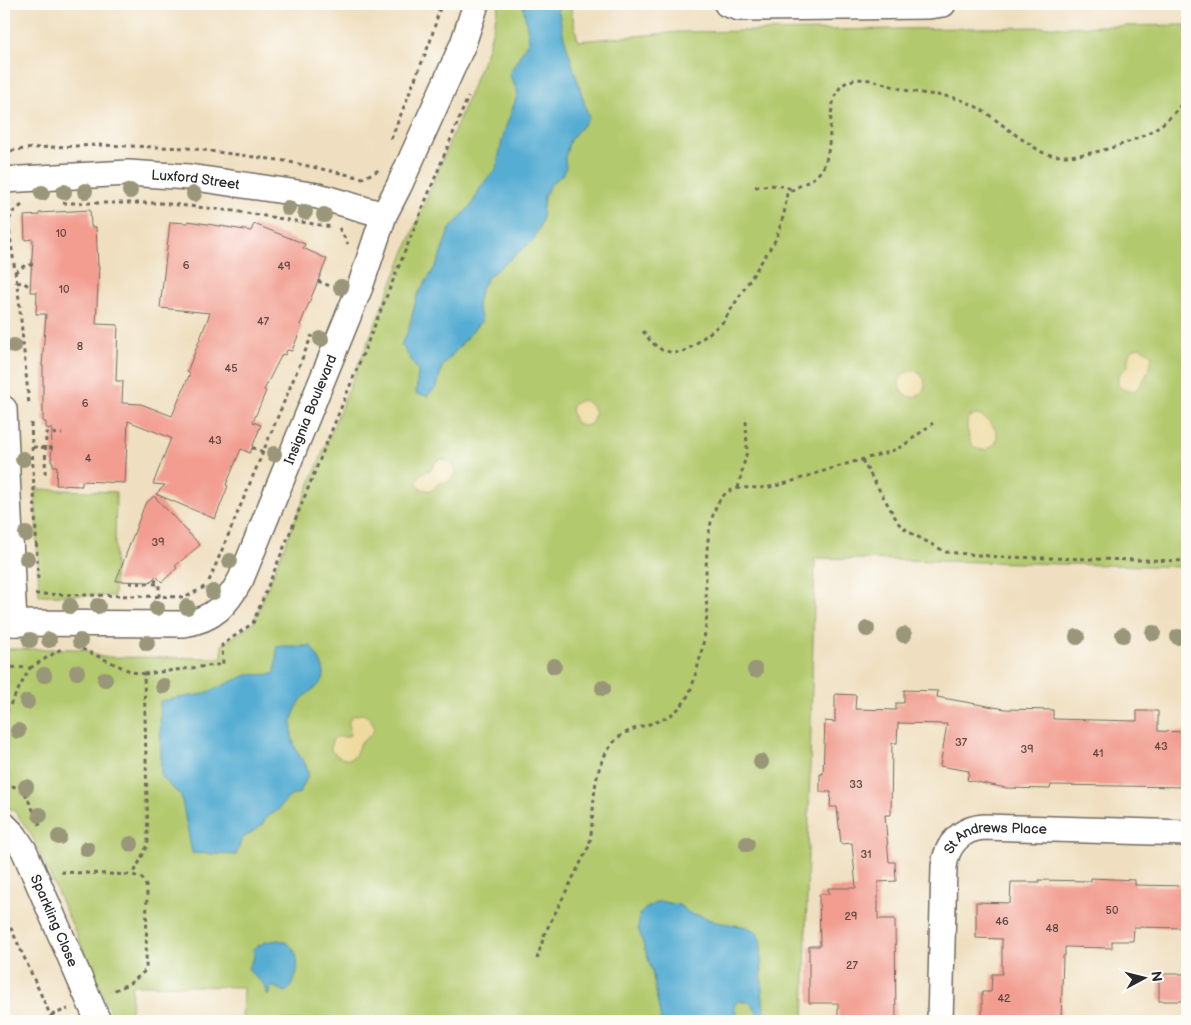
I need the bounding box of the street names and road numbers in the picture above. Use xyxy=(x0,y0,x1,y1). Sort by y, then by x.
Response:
street label: Luxford Street xyxy=(151,166,242,193)
street label: Insignia Boulevard xyxy=(280,352,340,467)
street label: St Andrews Place xyxy=(940,818,1047,856)
street label: Sparkling Close xyxy=(27,872,82,969)

